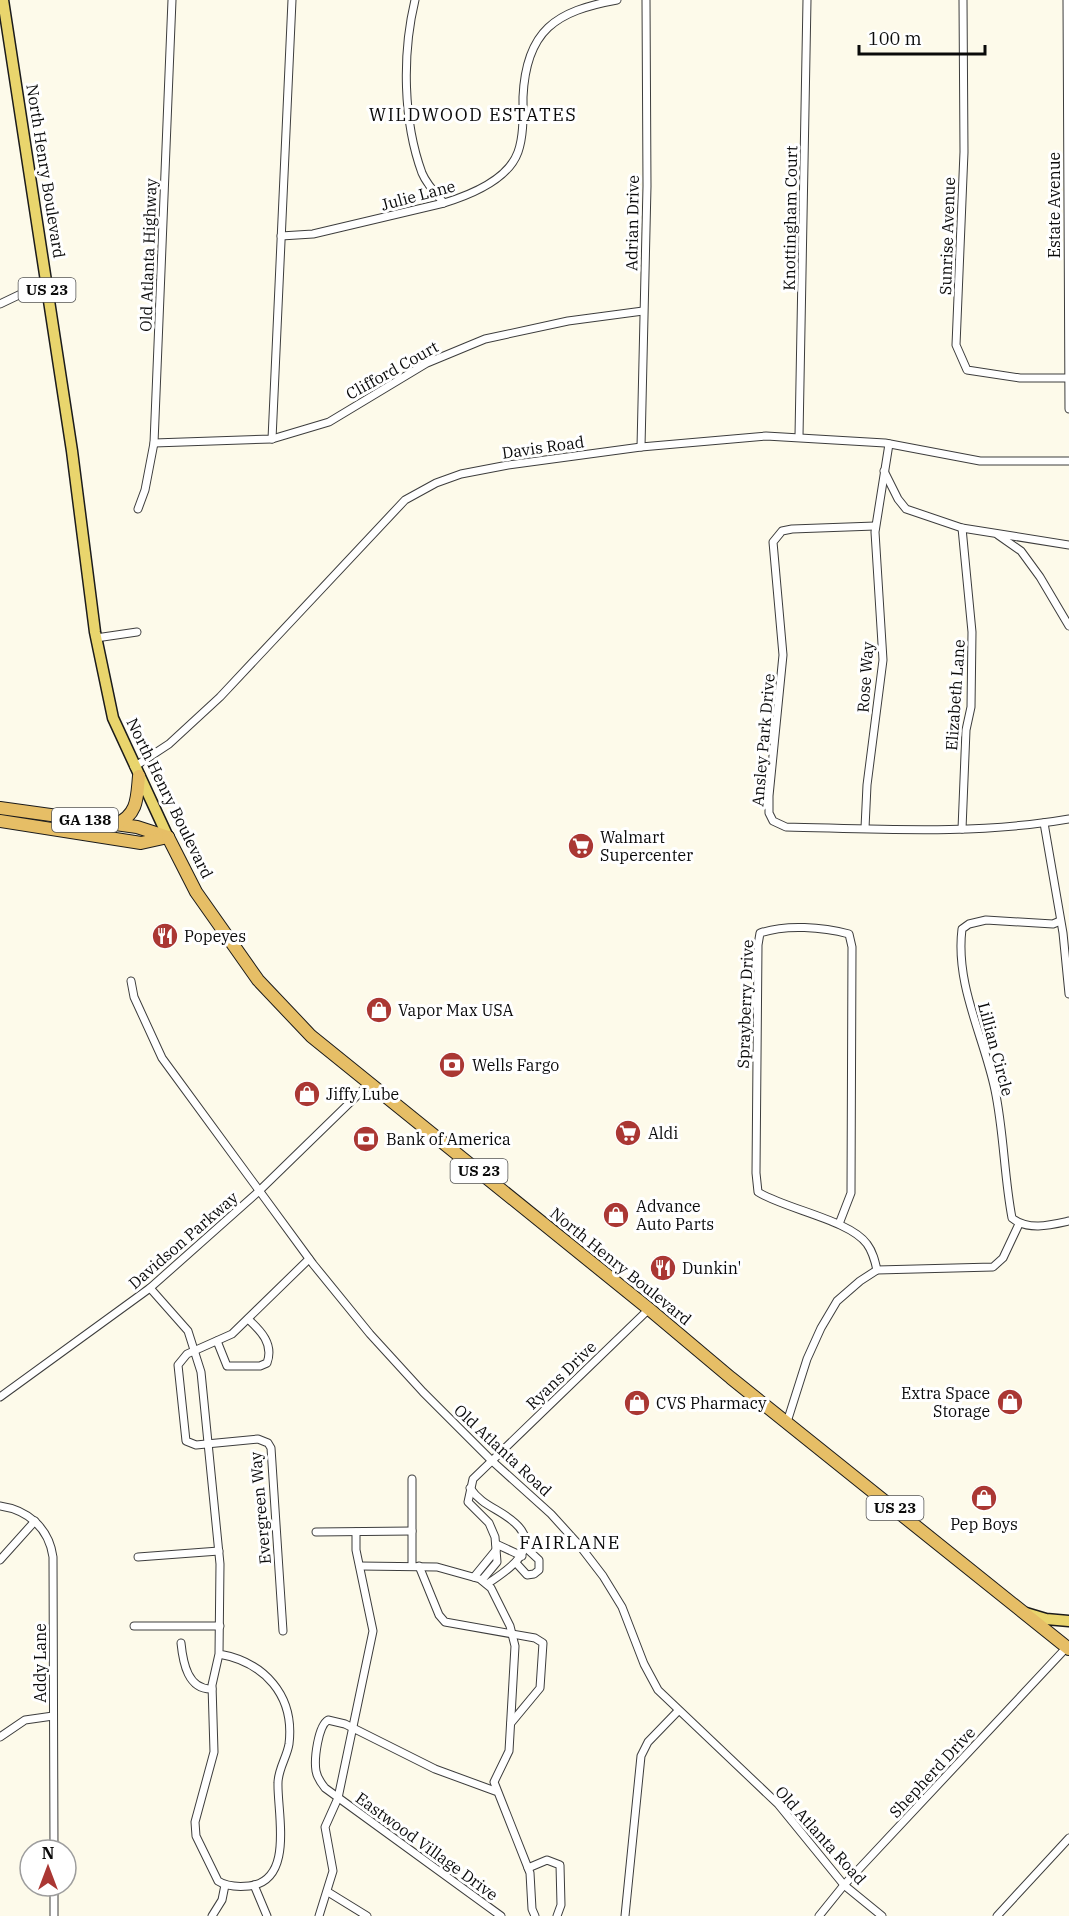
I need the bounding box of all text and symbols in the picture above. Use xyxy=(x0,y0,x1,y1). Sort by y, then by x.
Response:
scale bar xyxy=(859,18,985,56)
text: 100 m xyxy=(868,27,922,50)
street label: North Henry Boulevard xyxy=(22,82,70,260)
district label: WILDWOOD ESTATES xyxy=(369,103,577,126)
street label: Knottingham Court xyxy=(779,145,801,291)
street label: Estate Avenue xyxy=(1044,152,1064,258)
street label: Julie Lane xyxy=(379,175,457,215)
street label: Adrian Drive xyxy=(621,175,643,271)
street label: Old Atlanta Highway xyxy=(135,177,161,332)
street label: Sunrise Avenue xyxy=(935,177,959,295)
road number: US 23 xyxy=(18,278,76,302)
street label: Clifford Court xyxy=(342,336,442,404)
street label: Davis Road xyxy=(500,431,586,463)
street label: Elizabeth Lane xyxy=(941,639,969,751)
street label: Rose Way xyxy=(853,640,877,713)
street label: Ansley Park Drive xyxy=(747,673,779,807)
street label: North Henry Boulevard xyxy=(122,714,218,882)
road number: GA 138 xyxy=(52,808,118,832)
place label: Walmart Supercenter xyxy=(600,827,693,865)
supermarket icon: Walmart Supercenter xyxy=(566,831,596,861)
restaurant icon: Popeyes xyxy=(150,921,180,951)
place label: Popeyes xyxy=(184,926,246,946)
street label: Sprayberry Drive xyxy=(733,939,757,1069)
shop icon: Vapor Max USA xyxy=(364,995,394,1025)
place label: Vapor Max USA xyxy=(398,1000,513,1020)
street label: Lillian Circle xyxy=(974,1000,1018,1098)
bank icon: Wells Fargo xyxy=(437,1050,467,1080)
place label: Wells Fargo xyxy=(472,1055,559,1075)
shop icon: Jiffy Lube xyxy=(292,1079,322,1109)
place label: Jiffy Lube xyxy=(326,1084,399,1104)
supermarket icon: Aldi xyxy=(613,1118,643,1148)
place label: Aldi xyxy=(648,1123,678,1143)
bank icon: Bank of America xyxy=(351,1124,381,1154)
place label: Bank of America xyxy=(386,1129,511,1149)
road number: US 23 xyxy=(450,1159,508,1183)
street label: Davidson Parkway xyxy=(124,1187,242,1293)
place label: Advance Auto Parts xyxy=(636,1196,714,1234)
shop icon: Advance Auto Parts xyxy=(601,1200,631,1230)
street label: North Henry Boulevard xyxy=(546,1203,696,1329)
restaurant icon: Dunkin' xyxy=(648,1253,678,1283)
place label: Dunkin' xyxy=(682,1258,741,1278)
street label: Ryans Drive xyxy=(522,1337,600,1413)
place label: Extra Space Storage xyxy=(901,1383,990,1421)
shop icon: Extra Space Storage xyxy=(995,1387,1025,1417)
shop icon: CVS Pharmacy xyxy=(622,1388,652,1418)
place label: CVS Pharmacy xyxy=(656,1393,767,1413)
street label: Old Atlanta Road xyxy=(450,1400,556,1500)
street label: Evergreen Way xyxy=(245,1451,275,1565)
shop icon: Pep Boys xyxy=(969,1483,999,1513)
road number: US 23 xyxy=(866,1496,924,1520)
place label: Pep Boys xyxy=(950,1514,1018,1534)
district label: FAIRLANE xyxy=(519,1531,621,1554)
street label: Addy Lane xyxy=(30,1623,50,1703)
street label: Shepherd Drive xyxy=(885,1722,979,1822)
street label: Old Atlanta Road xyxy=(771,1781,871,1889)
street label: Eastwood Village Drive xyxy=(352,1788,502,1904)
north arrow xyxy=(18,1838,78,1898)
text: N xyxy=(42,1843,54,1863)

